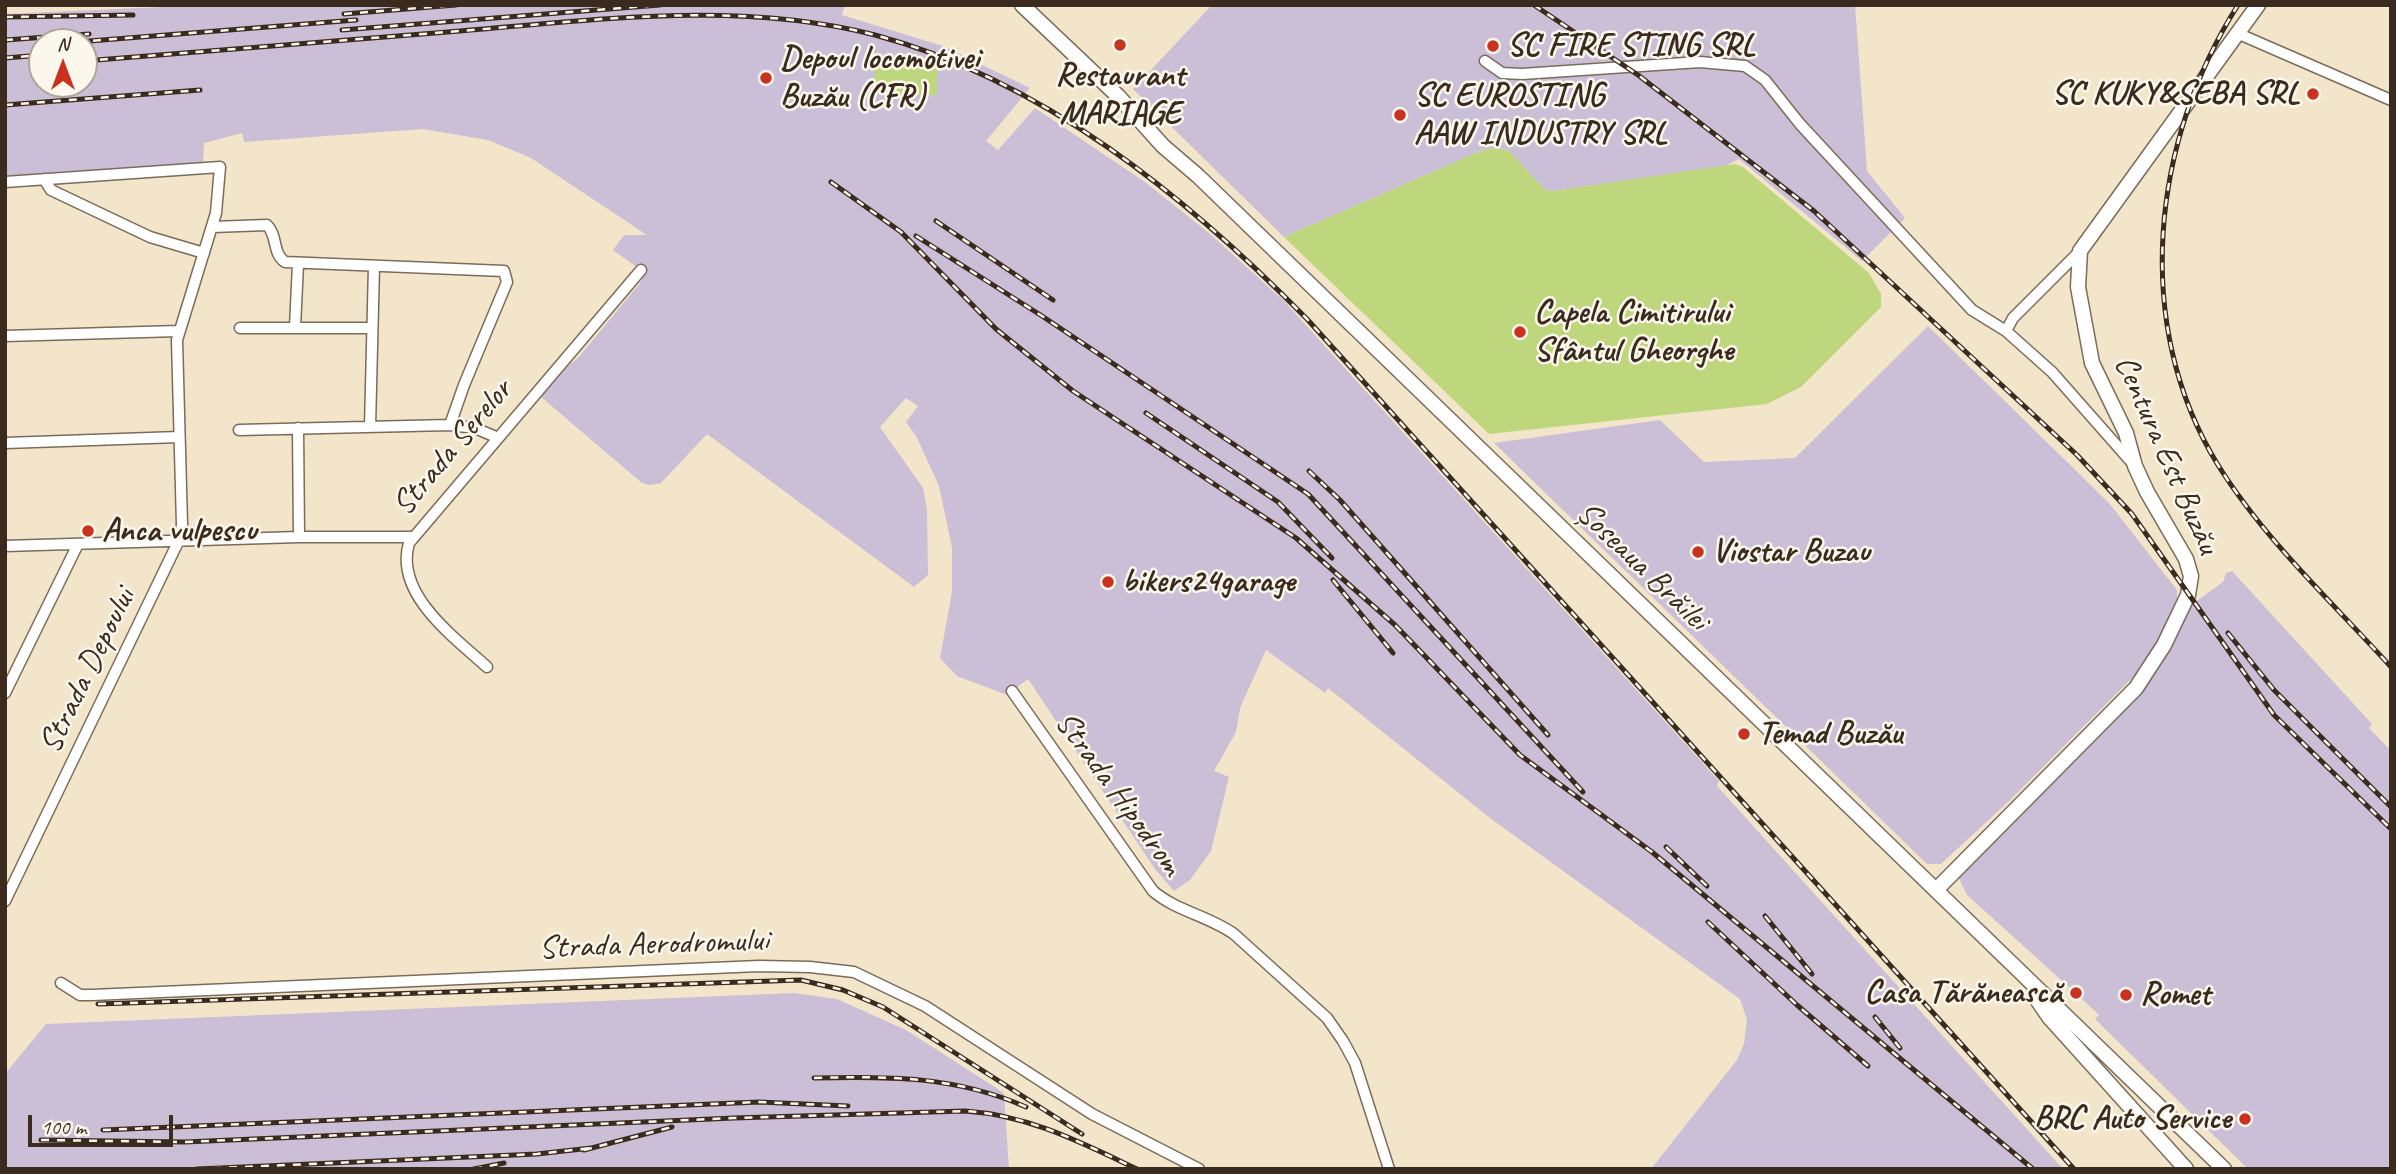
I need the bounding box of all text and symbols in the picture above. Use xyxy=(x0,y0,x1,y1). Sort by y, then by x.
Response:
place label: SC FIRE STING SRL xyxy=(1507,26,1755,66)
north arrow xyxy=(28,28,98,98)
text: N xyxy=(57,32,69,56)
marker: Restaurant MARIAGE xyxy=(1112,37,1128,53)
marker: SC FIRE STING SRL xyxy=(1485,38,1501,54)
place label: Depoul locomotivei Buzău (CFR) xyxy=(780,39,980,117)
place label: Restaurant MARIAGE xyxy=(1055,56,1185,134)
marker: Depoul locomotivei Buzău (CFR) xyxy=(758,70,774,86)
place label: SC KUKY&SEBA SRL xyxy=(2051,74,2299,114)
place label: SC EUROSTING AAW INDUSTRY SRL xyxy=(1414,76,1667,154)
marker: SC KUKY&SEBA SRL xyxy=(2305,86,2321,102)
marker: SC EUROSTING AAW INDUSTRY SRL xyxy=(1392,107,1408,123)
place label: Capela Cimitirului Sfântul Gheorghe xyxy=(1534,293,1733,371)
marker: Capela Cimitirului Sfântul Gheorghe xyxy=(1512,324,1528,340)
street label: Centura Est Buzău xyxy=(2105,350,2227,560)
street label: Strada Serelor xyxy=(385,372,521,524)
street label: Șoseaua Brăilei xyxy=(1568,494,1716,640)
place label: Anca vulpescu xyxy=(102,511,256,551)
marker: Anca vulpescu xyxy=(80,523,96,539)
place label: Viostar Buzau xyxy=(1712,532,1869,572)
marker: Viostar Buzau xyxy=(1690,544,1706,560)
place label: bikers24garage xyxy=(1122,562,1295,602)
marker: bikers24garage xyxy=(1100,574,1116,590)
street label: Strada Depoului xyxy=(31,582,145,760)
street label: Strada Hipodrom xyxy=(1045,705,1191,883)
place label: Temad Buzău xyxy=(1758,714,1902,754)
marker: Temad Buzău xyxy=(1736,726,1752,742)
street label: Strada Aerodromului xyxy=(538,921,770,969)
place label: Casa Tărănească xyxy=(1864,973,2062,1013)
place label: Romet xyxy=(2140,975,2210,1015)
marker: Casa Tărănească xyxy=(2068,985,2084,1001)
marker: Romet xyxy=(2118,987,2134,1003)
place label: BRC Auto Service xyxy=(2034,1099,2231,1139)
scale bar xyxy=(32,1100,177,1144)
marker: BRC Auto Service xyxy=(2237,1111,2253,1127)
text: 100 m xyxy=(41,1114,86,1140)

